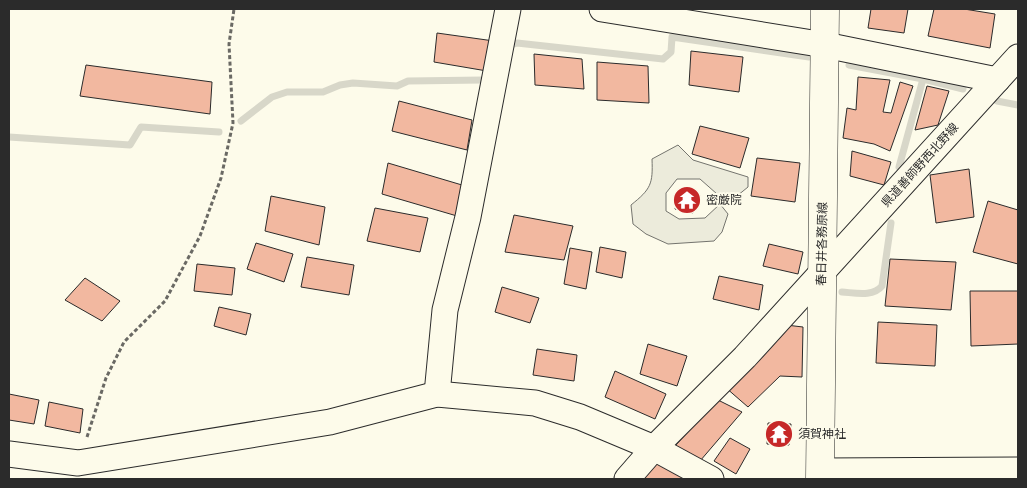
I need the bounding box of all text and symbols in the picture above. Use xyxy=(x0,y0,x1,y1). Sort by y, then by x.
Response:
street label: 県道善師野西北野線 xyxy=(879,120,961,210)
temple icon: 密厳院 xyxy=(672,185,702,215)
place label: 密厳院 xyxy=(706,193,742,207)
street label: 春日井各務原線 xyxy=(814,202,830,286)
temple icon: 須賀神社 xyxy=(764,419,794,449)
place label: 須賀神社 xyxy=(798,427,846,441)

